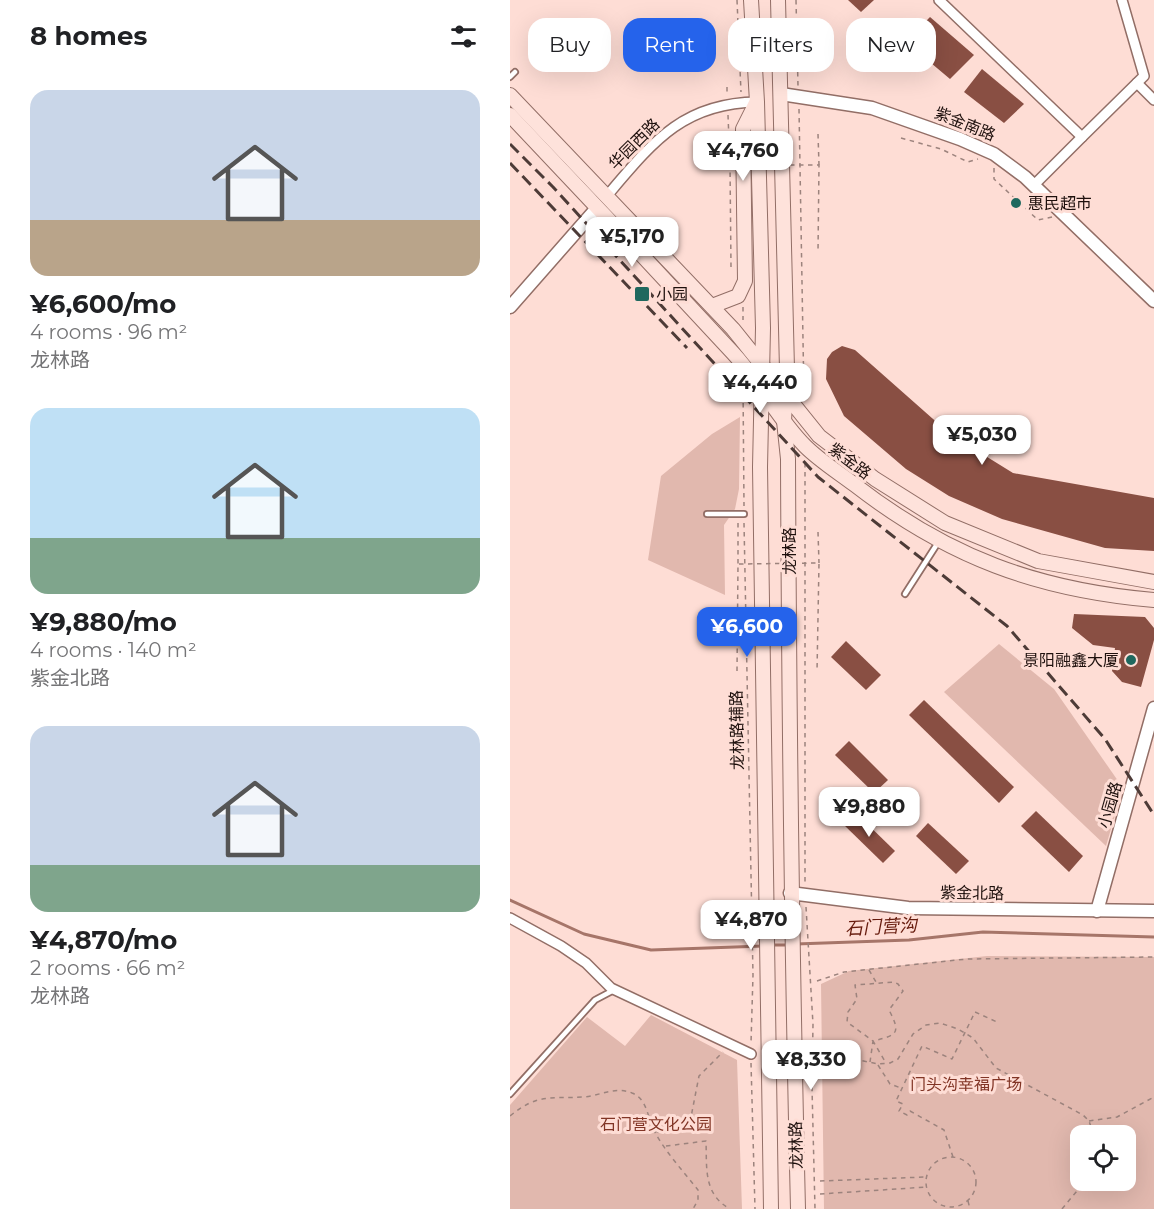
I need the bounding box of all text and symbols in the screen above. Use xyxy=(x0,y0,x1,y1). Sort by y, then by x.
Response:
chip: Buy xyxy=(528,18,611,72)
chip: Rent xyxy=(623,18,716,72)
chip: Filters xyxy=(728,18,834,72)
chip: New xyxy=(846,18,936,72)
text: 8 homes xyxy=(30,20,147,52)
icon: filters xyxy=(447,20,480,53)
street label: 紫金南路 xyxy=(932,103,998,145)
street label: 华园西路 xyxy=(605,115,663,173)
icon: home xyxy=(201,129,309,237)
pin: ¥4,760 xyxy=(694,131,792,182)
text: ¥4,760 xyxy=(707,138,779,162)
place label: 惠民超市 xyxy=(1028,194,1092,213)
marker: 惠民超市 xyxy=(1009,196,1023,210)
pin: ¥5,170 xyxy=(583,217,681,268)
text: ¥5,170 xyxy=(600,224,664,248)
marker: 小园 xyxy=(633,285,651,303)
place label: 小园 xyxy=(656,285,688,304)
text: ¥6,600/mo xyxy=(30,288,176,320)
text: 4 rooms · 96 m² xyxy=(30,320,187,344)
text: 龙林路 xyxy=(30,348,90,372)
pin: ¥4,440 xyxy=(711,363,809,414)
text: ¥4,440 xyxy=(722,370,798,394)
pin: ¥5,030 xyxy=(933,415,1031,466)
text: ¥5,030 xyxy=(947,422,1017,446)
street label: 紫金路 xyxy=(825,439,875,483)
icon: home xyxy=(201,447,309,555)
street label: 龙林路 xyxy=(780,527,799,575)
text: ¥9,880/mo xyxy=(30,606,177,638)
pin: ¥6,600 xyxy=(698,607,796,658)
text: ¥6,600 xyxy=(711,614,783,638)
text: 4 rooms · 140 m² xyxy=(30,638,197,662)
place label: 景阳融鑫大厦 xyxy=(1023,651,1119,670)
marker: 景阳融鑫大厦 xyxy=(1124,653,1138,667)
text: 紫金北路 xyxy=(30,666,110,690)
street label: 龙林路辅路 xyxy=(727,690,747,770)
icon: home xyxy=(201,765,309,873)
street label: 小园路 xyxy=(1094,779,1126,831)
pin: ¥9,880 xyxy=(820,787,918,838)
text: ¥9,880 xyxy=(833,794,905,818)
street label: 紫金北路 xyxy=(940,883,1004,903)
pin: ¥4,870 xyxy=(702,900,800,951)
text: ¥4,870 xyxy=(715,907,787,931)
water label: 石门营沟 xyxy=(844,914,920,940)
text: ¥4,870/mo xyxy=(30,924,177,956)
text: 2 rooms · 66 m² xyxy=(30,956,185,980)
text: 龙林路 xyxy=(30,984,90,1008)
pin: ¥8,330 xyxy=(762,1040,860,1091)
text: ¥8,330 xyxy=(776,1047,846,1071)
park label: 门头沟幸福广场 xyxy=(910,1075,1022,1094)
park label: 石门营文化公园 xyxy=(600,1115,712,1134)
street label: 龙林路 xyxy=(786,1121,806,1169)
map controls xyxy=(1070,1125,1136,1191)
button: locate xyxy=(1070,1125,1136,1191)

